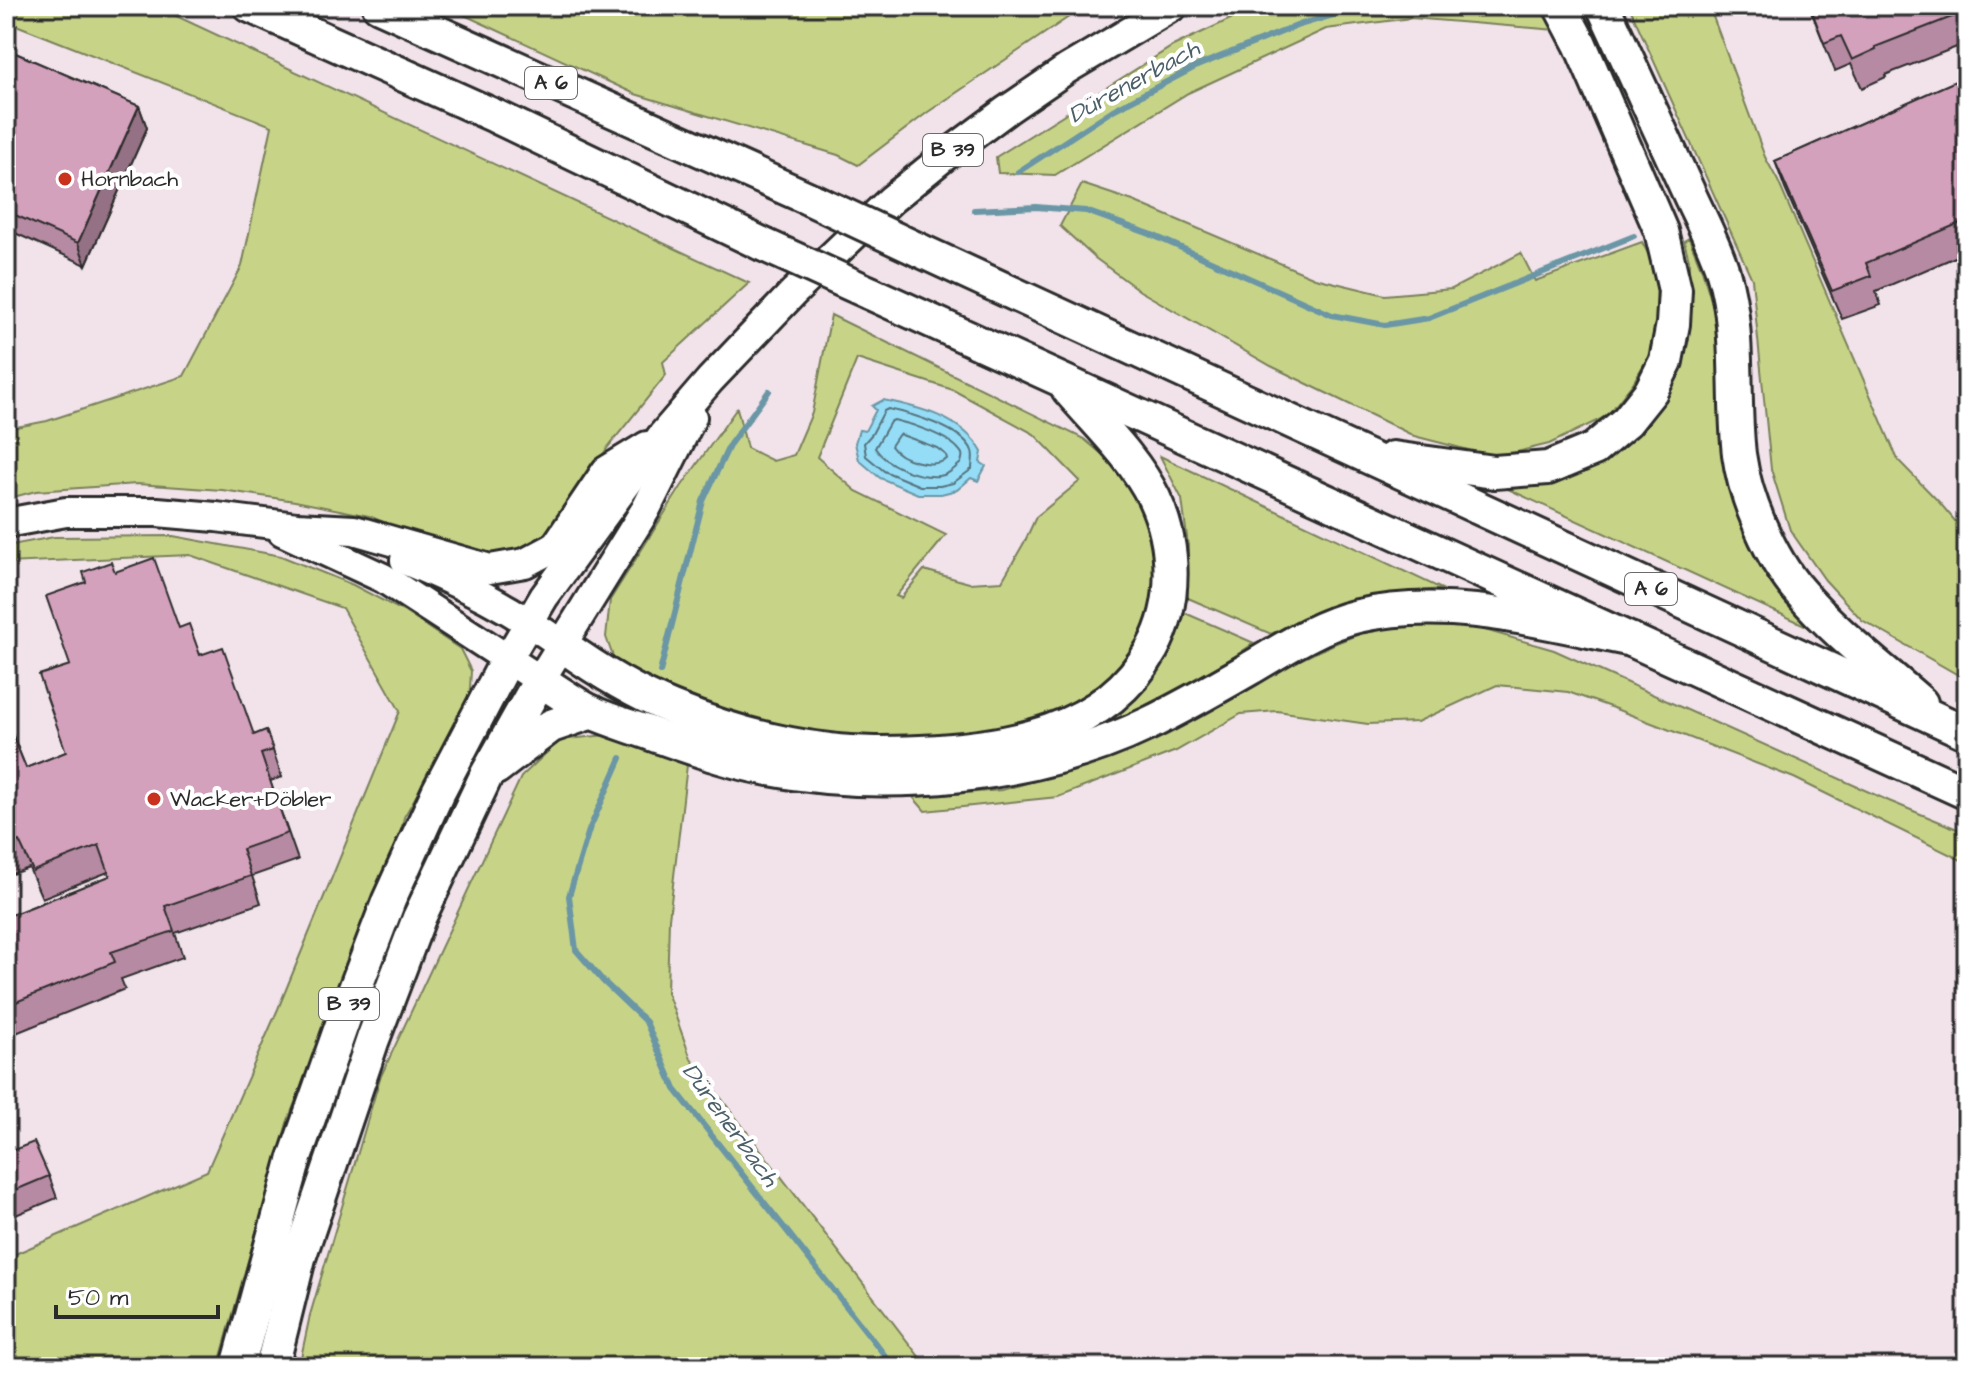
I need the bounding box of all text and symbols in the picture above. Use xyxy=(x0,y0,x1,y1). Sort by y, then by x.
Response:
water label: Dürenerbach xyxy=(1062,31,1207,132)
road number: A 6 xyxy=(525,67,577,99)
road number: B 39 xyxy=(923,134,983,166)
place label: Hornbach xyxy=(81,164,178,195)
marker: Hornbach xyxy=(56,170,74,188)
road number: A 6 xyxy=(1625,573,1677,605)
place label: Wacker+Döbler xyxy=(170,784,331,815)
marker: Wacker+Döbler xyxy=(145,790,163,808)
road number: B 39 xyxy=(319,988,379,1020)
water label: Dürenerbach xyxy=(674,1056,787,1195)
scale bar xyxy=(56,1269,218,1319)
text: 50 m xyxy=(68,1281,129,1315)

